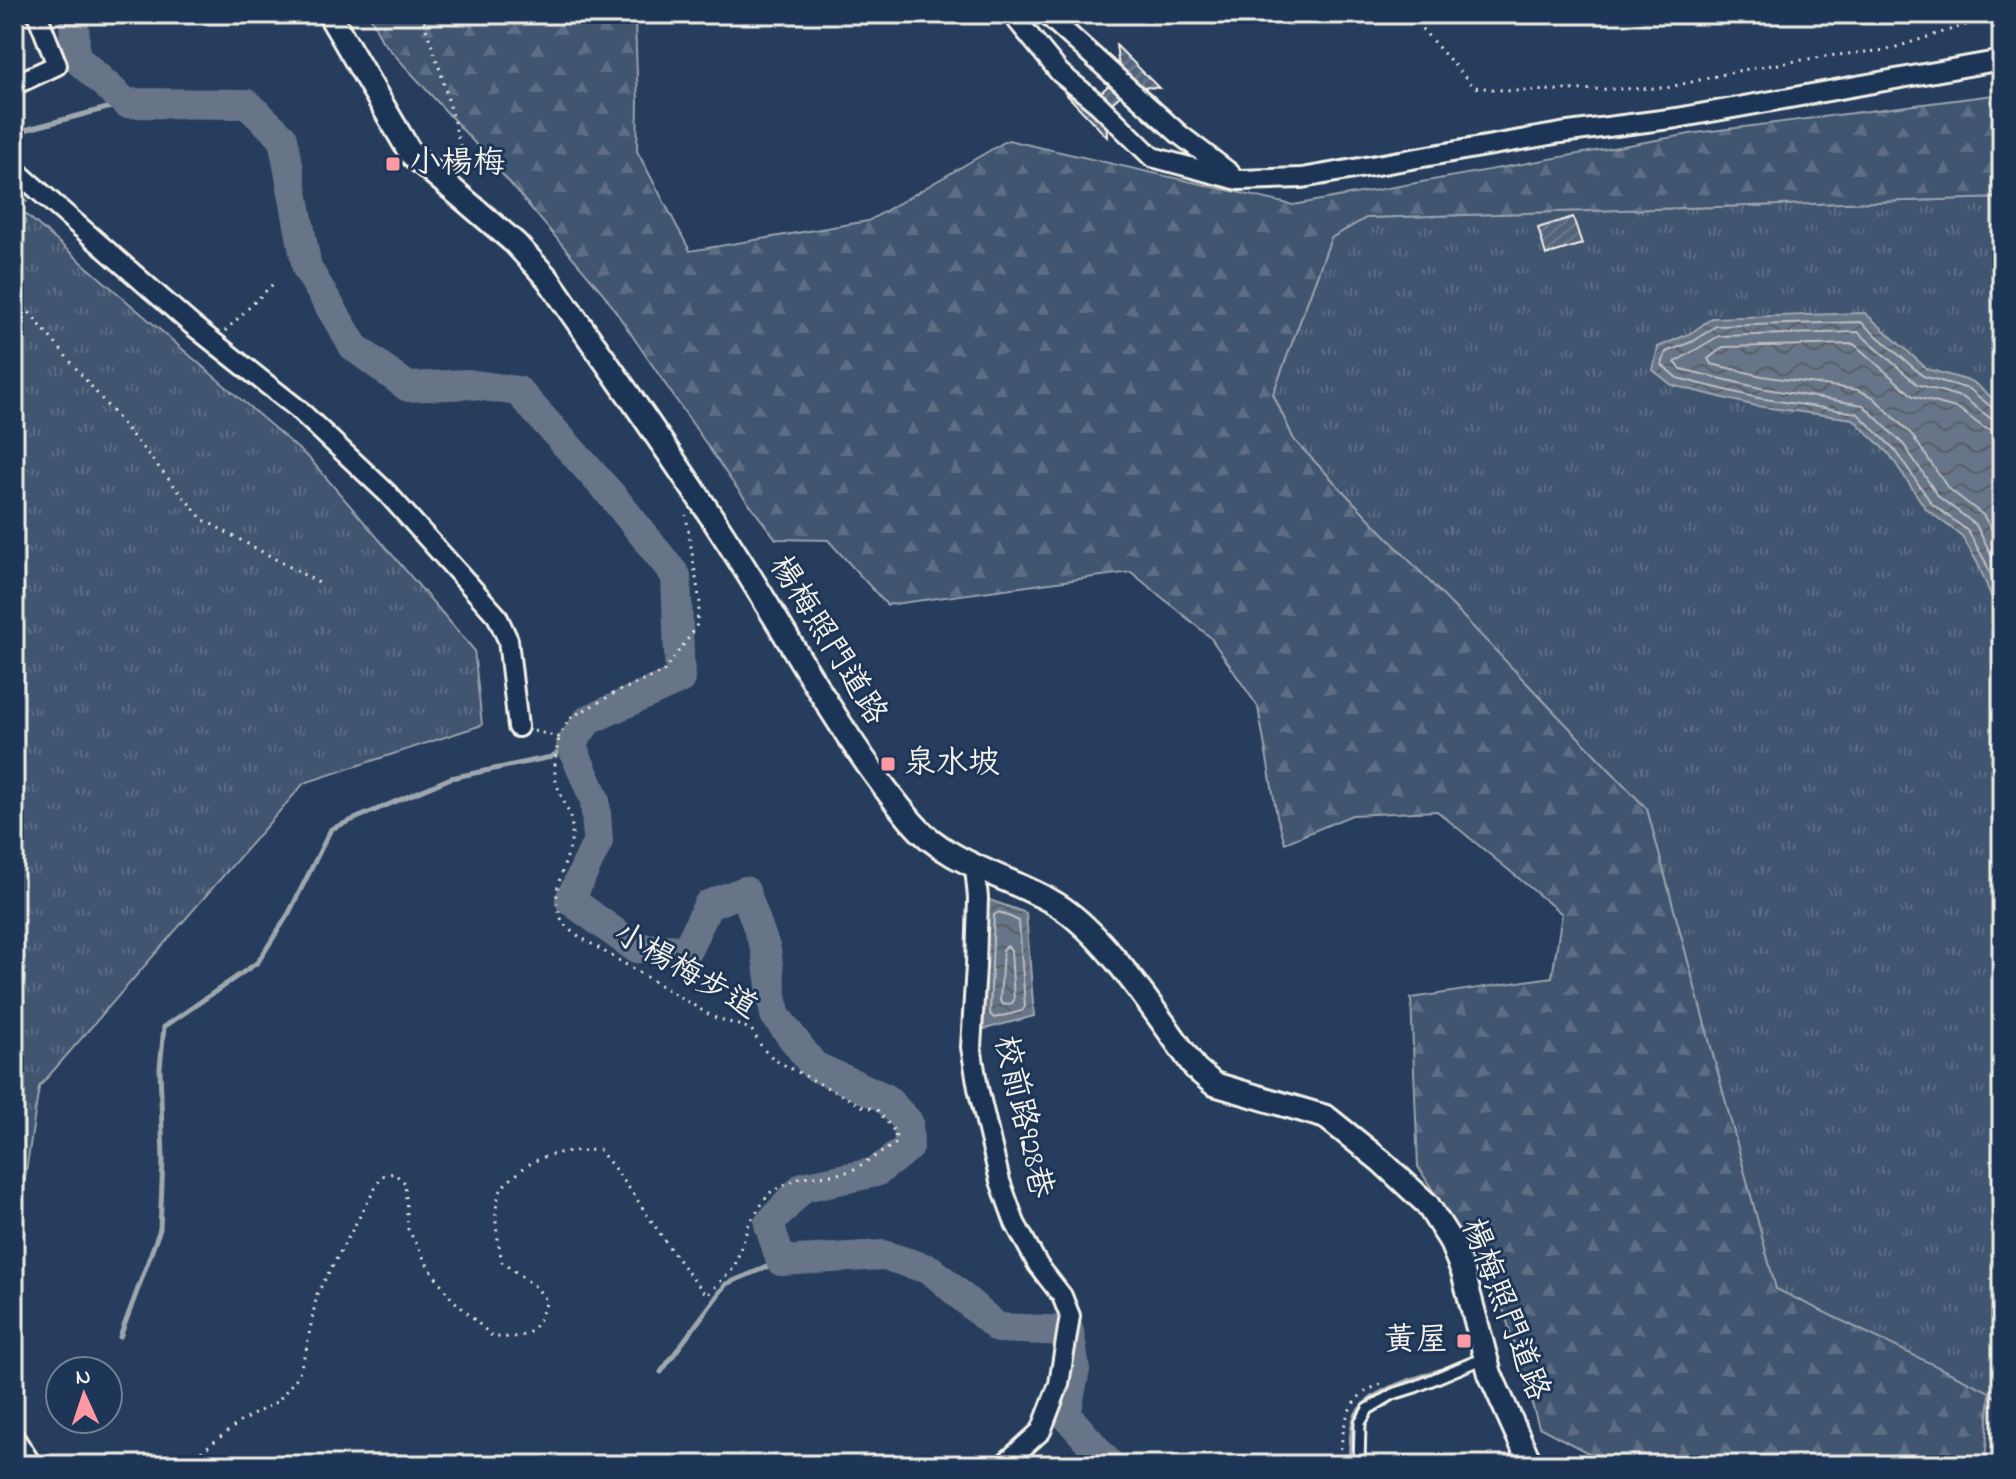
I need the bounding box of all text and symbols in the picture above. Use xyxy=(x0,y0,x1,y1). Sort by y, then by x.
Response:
place label: 小楊梅 xyxy=(409,141,505,188)
marker: 小楊梅 xyxy=(384,155,402,173)
street label: 楊梅照門道路 xyxy=(756,547,898,735)
place label: 泉水坡 xyxy=(904,741,1000,788)
marker: 泉水坡 xyxy=(879,755,897,773)
street label: 小楊梅步道 xyxy=(604,912,766,1032)
street label: 校前路928巷 xyxy=(980,1031,1064,1203)
street label: 楊梅照門道路 xyxy=(1448,1212,1560,1408)
place label: 黃屋 xyxy=(1384,1318,1448,1365)
marker: 黃屋 xyxy=(1455,1332,1473,1350)
north arrow xyxy=(44,1355,124,1435)
text: N xyxy=(75,1362,91,1394)

